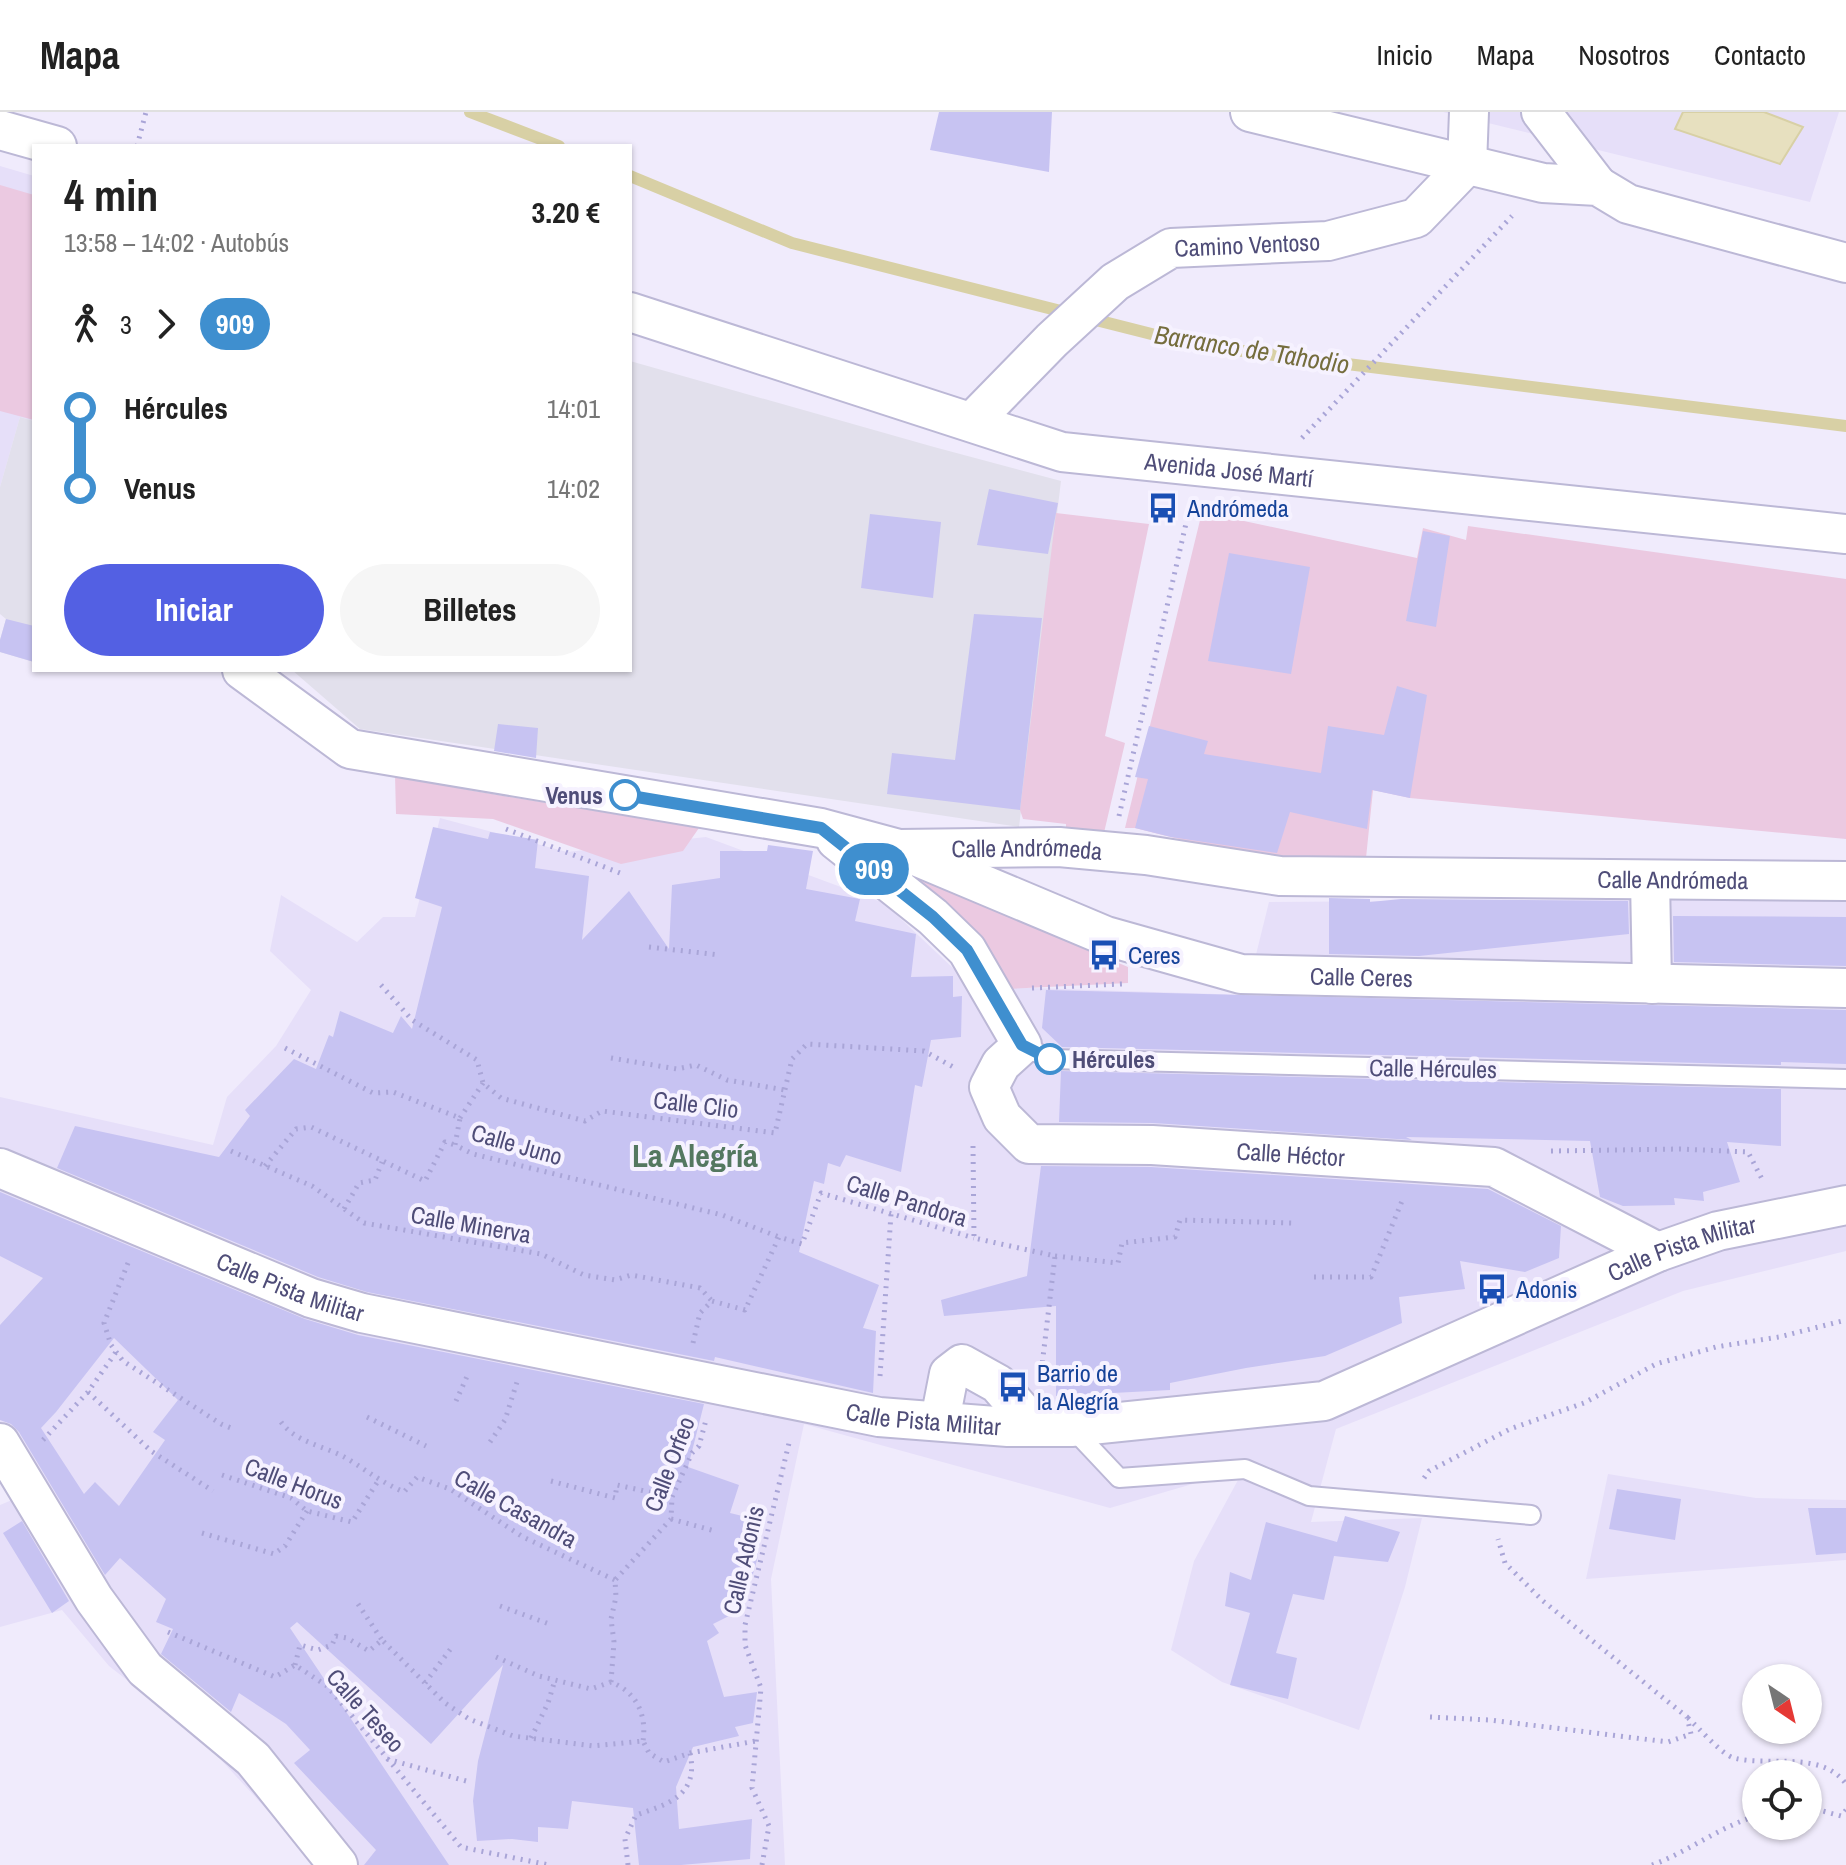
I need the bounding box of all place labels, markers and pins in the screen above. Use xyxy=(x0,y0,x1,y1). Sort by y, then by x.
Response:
bus stop icon: Andrómeda xyxy=(1146,491,1180,525)
place label: Andrómeda xyxy=(1186,492,1289,524)
place label: Venus xyxy=(545,779,603,811)
marker: Venus xyxy=(610,780,640,810)
bus stop icon: Ceres xyxy=(1087,938,1121,972)
place label: Ceres xyxy=(1128,939,1181,971)
place label: Hércules xyxy=(1072,1043,1155,1075)
marker: Hércules xyxy=(1035,1044,1065,1074)
bus stop icon: Adonis xyxy=(1475,1272,1509,1306)
place label: Adonis xyxy=(1515,1273,1577,1305)
place label: Barrio de la Alegría xyxy=(1037,1357,1119,1417)
bus stop icon: Barrio de la Alegría xyxy=(996,1370,1030,1404)

